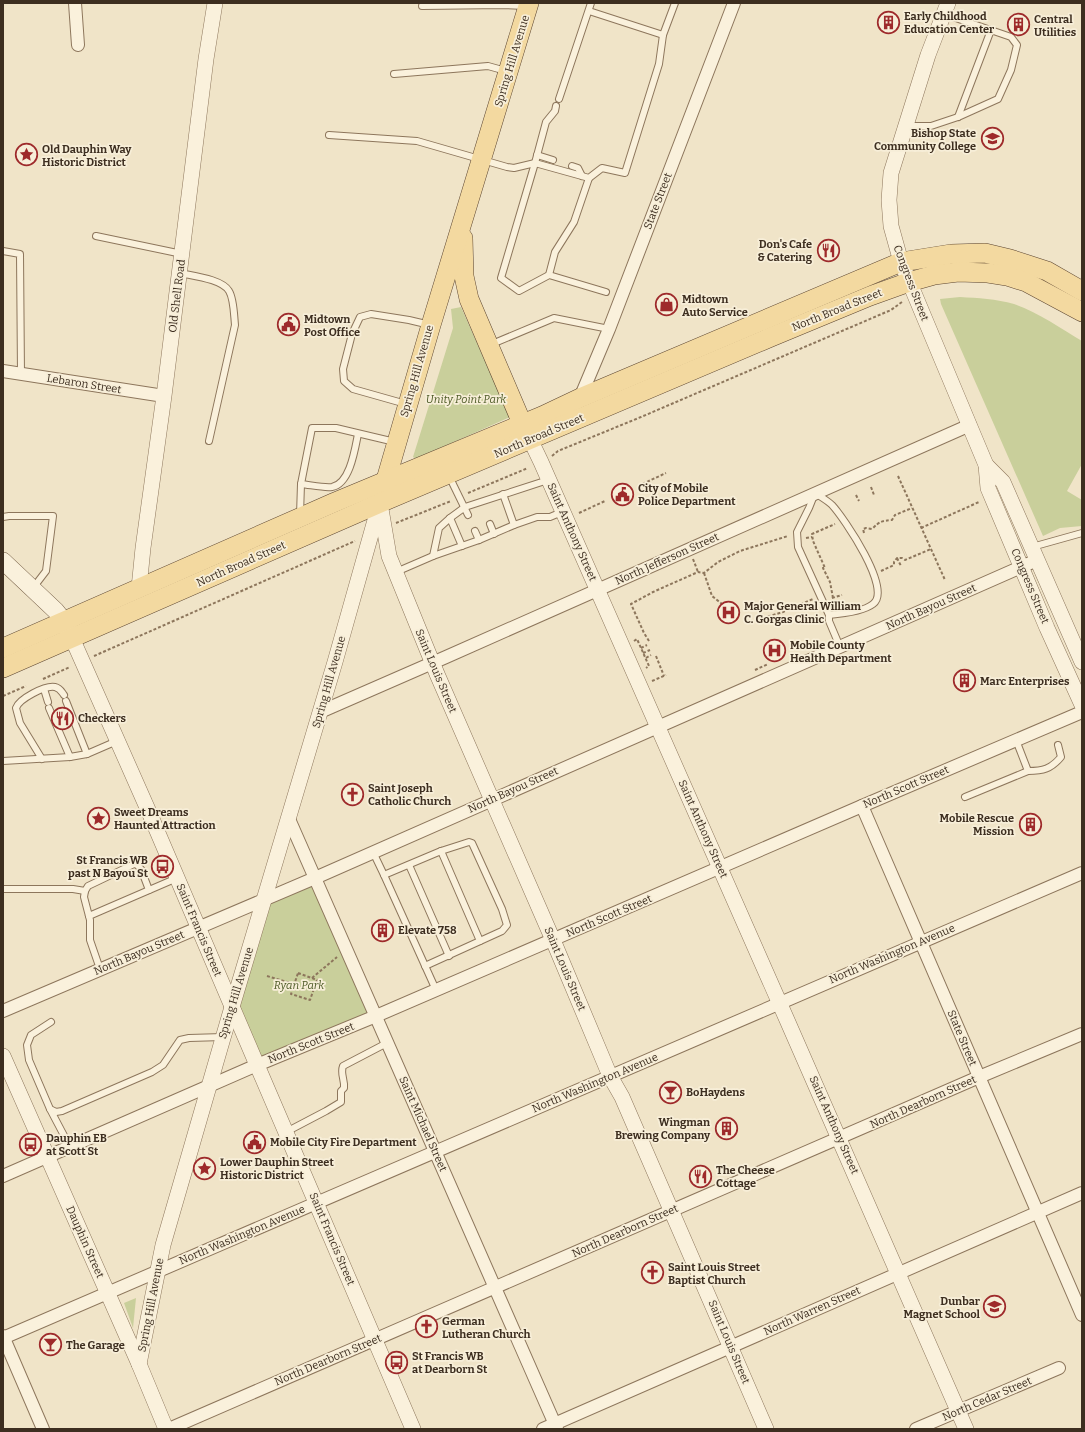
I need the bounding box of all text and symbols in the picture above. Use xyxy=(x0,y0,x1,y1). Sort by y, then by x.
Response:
building icon: Early Childhood Education Center xyxy=(875,9,901,35)
place label: Early Childhood Education Center xyxy=(904,10,995,36)
building icon: Central Utilities xyxy=(1006,12,1032,38)
place label: Central Utilities xyxy=(1034,13,1077,39)
street label: Spring Hill Avenue xyxy=(492,14,532,108)
school or university icon: Bishop State Community College xyxy=(979,126,1005,152)
place label: Bishop State Community College xyxy=(874,127,976,153)
place icon: Old Dauphin Way Historic District xyxy=(13,142,39,168)
place label: Old Dauphin Way Historic District xyxy=(42,143,132,169)
street label: State Street xyxy=(641,171,675,231)
restaurant icon: Don's Cafe & Catering xyxy=(815,237,841,263)
place label: Don's Cafe & Catering xyxy=(758,238,813,264)
street label: Congress Street xyxy=(891,243,931,323)
street label: Old Shell Road xyxy=(166,258,188,333)
street label: North Broad Street xyxy=(790,286,884,334)
shop icon: Midtown Auto Service xyxy=(654,292,680,318)
place label: Midtown Auto Service xyxy=(682,293,748,319)
public building icon: Midtown Post Office xyxy=(276,312,302,338)
place label: Midtown Post Office xyxy=(304,313,360,339)
street label: Spring Hill Avenue xyxy=(398,323,436,419)
street label: Lebaron Street xyxy=(46,372,122,396)
park label: Unity Point Park xyxy=(426,393,507,406)
street label: North Broad Street xyxy=(492,411,586,461)
street label: Saint Anthony Street xyxy=(544,481,600,583)
public building icon: City of Mobile Police Department xyxy=(609,481,635,507)
place label: City of Mobile Police Department xyxy=(638,482,736,508)
street label: North Jefferson Street xyxy=(613,530,721,588)
street label: North Broad Street xyxy=(194,538,288,590)
street label: Congress Street xyxy=(1008,546,1052,626)
street label: North Bayou Street xyxy=(884,581,978,633)
hospital icon: Major General William C. Gorgas Clinic xyxy=(715,599,741,625)
place label: Major General William C. Gorgas Clinic xyxy=(744,600,862,626)
street label: Saint Louis Street xyxy=(412,627,460,715)
street label: Spring Hill Avenue xyxy=(310,634,348,730)
hospital icon: Mobile County Health Department xyxy=(761,638,787,664)
place label: Mobile County Health Department xyxy=(790,639,892,665)
building icon: Marc Enterprises xyxy=(952,668,978,694)
place label: Marc Enterprises xyxy=(980,675,1070,688)
restaurant icon: Checkers xyxy=(50,705,76,731)
place label: Checkers xyxy=(78,712,127,725)
street label: North Scott Street xyxy=(861,763,951,811)
street label: North Bayou Street xyxy=(466,764,560,816)
street label: Saint Anthony Street xyxy=(675,778,731,880)
church icon: Saint Joseph Catholic Church xyxy=(340,781,366,807)
place label: Saint Joseph Catholic Church xyxy=(368,782,451,808)
place icon: Sweet Dreams Haunted Attraction xyxy=(85,805,111,831)
place label: Sweet Dreams Haunted Attraction xyxy=(114,806,216,832)
building icon: Mobile Rescue Mission xyxy=(1017,811,1043,837)
place label: Mobile Rescue Mission xyxy=(940,812,1014,838)
bus stop icon: St Francis WB past N Bayou St xyxy=(150,853,176,879)
place label: St Francis WB past N Bayou St xyxy=(68,854,149,880)
street label: Saint Francis Street xyxy=(174,882,224,978)
street label: North Scott Street xyxy=(564,892,654,940)
building icon: Elevate 758 xyxy=(369,917,395,943)
street label: North Washington Avenue xyxy=(827,922,957,986)
place label: Elevate 758 xyxy=(398,924,457,937)
street label: Saint Louis Street xyxy=(541,925,589,1013)
street label: North Bayou Street xyxy=(92,928,186,978)
street label: Spring Hill Avenue xyxy=(216,946,256,1040)
park label: Ryan Park xyxy=(274,979,325,992)
street label: State Street xyxy=(944,1008,980,1068)
street label: North Scott Street xyxy=(266,1020,356,1066)
street label: North Washington Avenue xyxy=(530,1051,660,1115)
street label: North Dearborn Street xyxy=(868,1073,978,1131)
street label: Saint Michael Street xyxy=(396,1074,450,1174)
street label: Saint Anthony Street xyxy=(806,1074,862,1176)
bar icon: BoHaydens xyxy=(658,1079,684,1105)
place label: BoHaydens xyxy=(686,1086,745,1099)
building icon: Wingman Brewing Company xyxy=(713,1115,739,1141)
place label: Wingman Brewing Company xyxy=(615,1116,711,1142)
public building icon: Mobile City Fire Department xyxy=(242,1129,268,1155)
bus stop icon: Dauphin EB at Scott St xyxy=(18,1131,44,1157)
place label: Dauphin EB at Scott St xyxy=(46,1132,107,1158)
place label: Mobile City Fire Department xyxy=(270,1136,417,1149)
place icon: Lower Dauphin Street Historic District xyxy=(192,1155,218,1181)
place label: Lower Dauphin Street Historic District xyxy=(220,1156,334,1182)
restaurant icon: The Cheese Cottage xyxy=(688,1163,714,1189)
place label: The Cheese Cottage xyxy=(716,1164,775,1190)
street label: Saint Francis Street xyxy=(307,1191,357,1287)
street label: North Dearborn Street xyxy=(570,1202,680,1260)
street label: North Washington Avenue xyxy=(177,1203,307,1267)
street label: Dauphin Street xyxy=(63,1204,107,1280)
street label: Spring Hill Avenue xyxy=(136,1257,166,1353)
church icon: Saint Louis Street Baptist Church xyxy=(640,1260,666,1286)
place label: Saint Louis Street Baptist Church xyxy=(668,1261,761,1287)
street label: North Warren Street xyxy=(762,1284,862,1338)
school or university icon: Dunbar Magnet School xyxy=(982,1294,1008,1320)
place label: Dunbar Magnet School xyxy=(903,1295,981,1321)
street label: Saint Louis Street xyxy=(705,1298,753,1386)
church icon: German Lutheran Church xyxy=(414,1314,440,1340)
place label: German Lutheran Church xyxy=(442,1315,531,1341)
bar icon: The Garage xyxy=(37,1332,63,1358)
street label: North Dearborn Street xyxy=(273,1332,383,1388)
place label: The Garage xyxy=(66,1339,125,1352)
bus stop icon: St Francis WB at Dearborn St xyxy=(384,1349,410,1375)
place label: St Francis WB at Dearborn St xyxy=(412,1350,488,1376)
street label: North Cedar Street xyxy=(940,1374,1034,1424)

